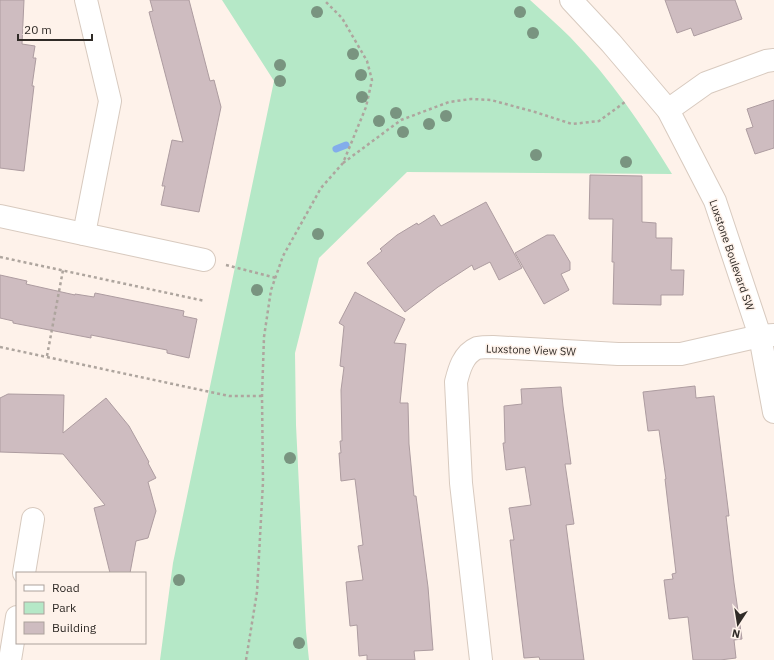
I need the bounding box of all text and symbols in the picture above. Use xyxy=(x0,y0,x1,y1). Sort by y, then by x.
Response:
scale bar xyxy=(18,16,92,42)
text: 20 m xyxy=(24,22,52,37)
street label: Luxstone Boulevard SW xyxy=(706,198,758,312)
street label: Luxstone View SW xyxy=(486,341,576,359)
legend xyxy=(16,572,146,644)
text: Road xyxy=(52,580,80,595)
text: Park xyxy=(52,600,77,615)
north arrow xyxy=(718,604,758,644)
text: Building xyxy=(52,620,97,635)
text: N xyxy=(731,626,741,641)

